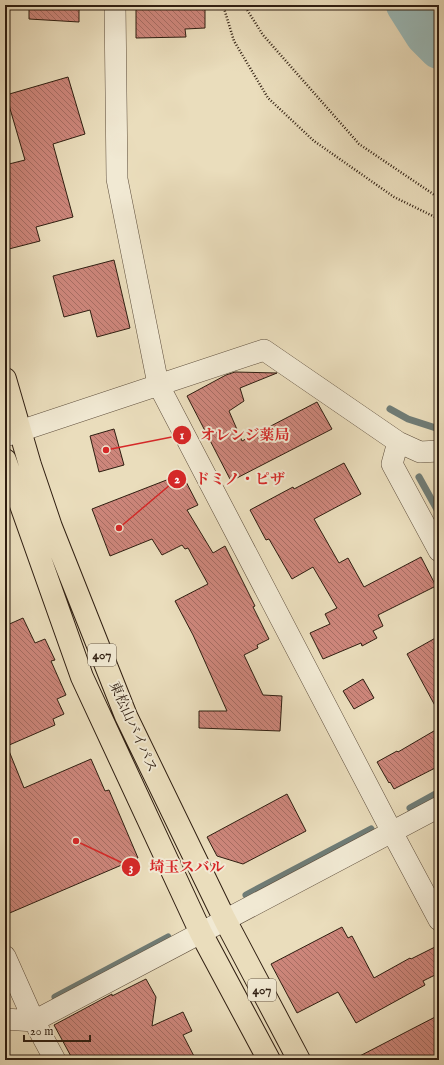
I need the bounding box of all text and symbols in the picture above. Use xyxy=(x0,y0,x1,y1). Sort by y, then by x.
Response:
callout: オレンジ薬局 xyxy=(172,421,298,448)
text: オレンジ薬局 xyxy=(200,426,290,445)
text: 1 xyxy=(180,428,185,443)
callout: ドミノ・ピザ xyxy=(167,465,293,492)
text: ドミノ・ピザ xyxy=(195,470,285,489)
text: 2 xyxy=(174,472,180,487)
road number: 407 xyxy=(88,644,116,666)
street label: 東松山バイパス xyxy=(105,679,161,775)
callout: 埼玉スバル xyxy=(121,853,232,880)
text: 埼玉スバル xyxy=(149,858,225,877)
text: 3 xyxy=(129,860,133,875)
road number: 407 xyxy=(248,979,276,1001)
scale bar xyxy=(24,1017,90,1043)
text: 20 m xyxy=(30,1024,53,1039)

